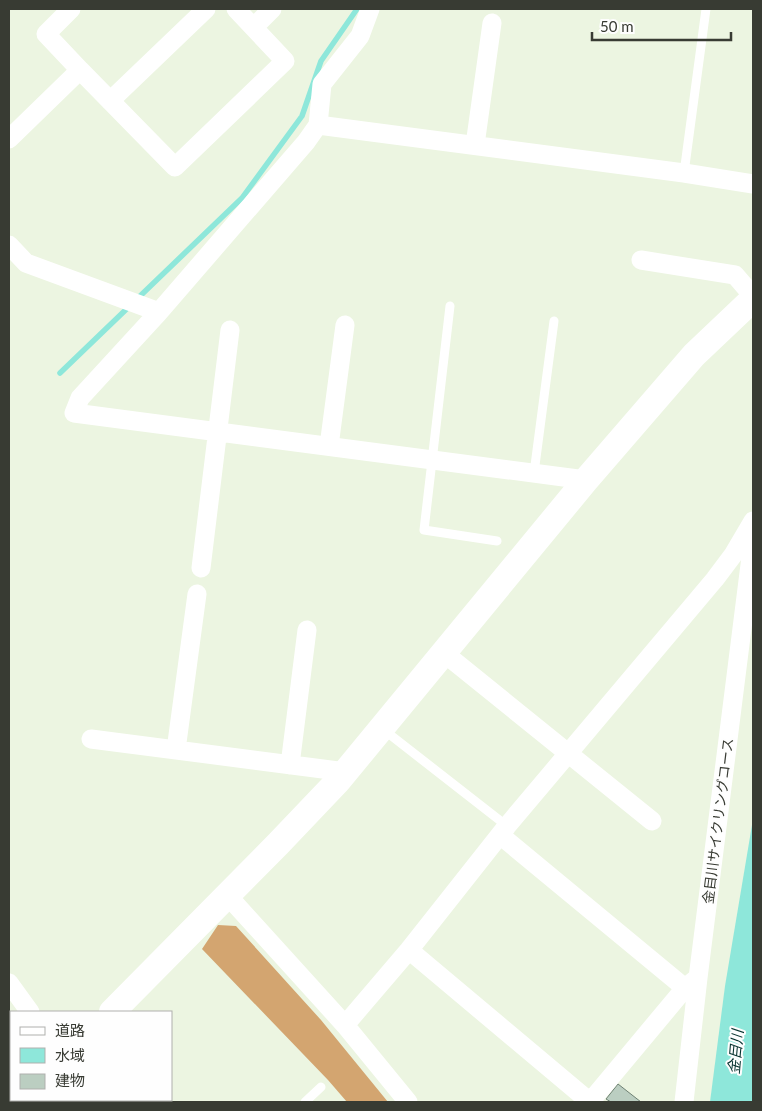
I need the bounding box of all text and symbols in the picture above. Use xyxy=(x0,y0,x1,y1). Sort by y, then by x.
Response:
scale bar xyxy=(592,10,731,42)
text: 50 m xyxy=(600,17,634,35)
street label: 金目川サイクリングコース xyxy=(699,737,736,905)
legend xyxy=(10,1011,172,1101)
text: 道路 xyxy=(55,1021,85,1039)
water label: 金目川 xyxy=(724,1027,746,1075)
text: 水域 xyxy=(55,1046,85,1064)
text: 建物 xyxy=(55,1071,85,1089)

